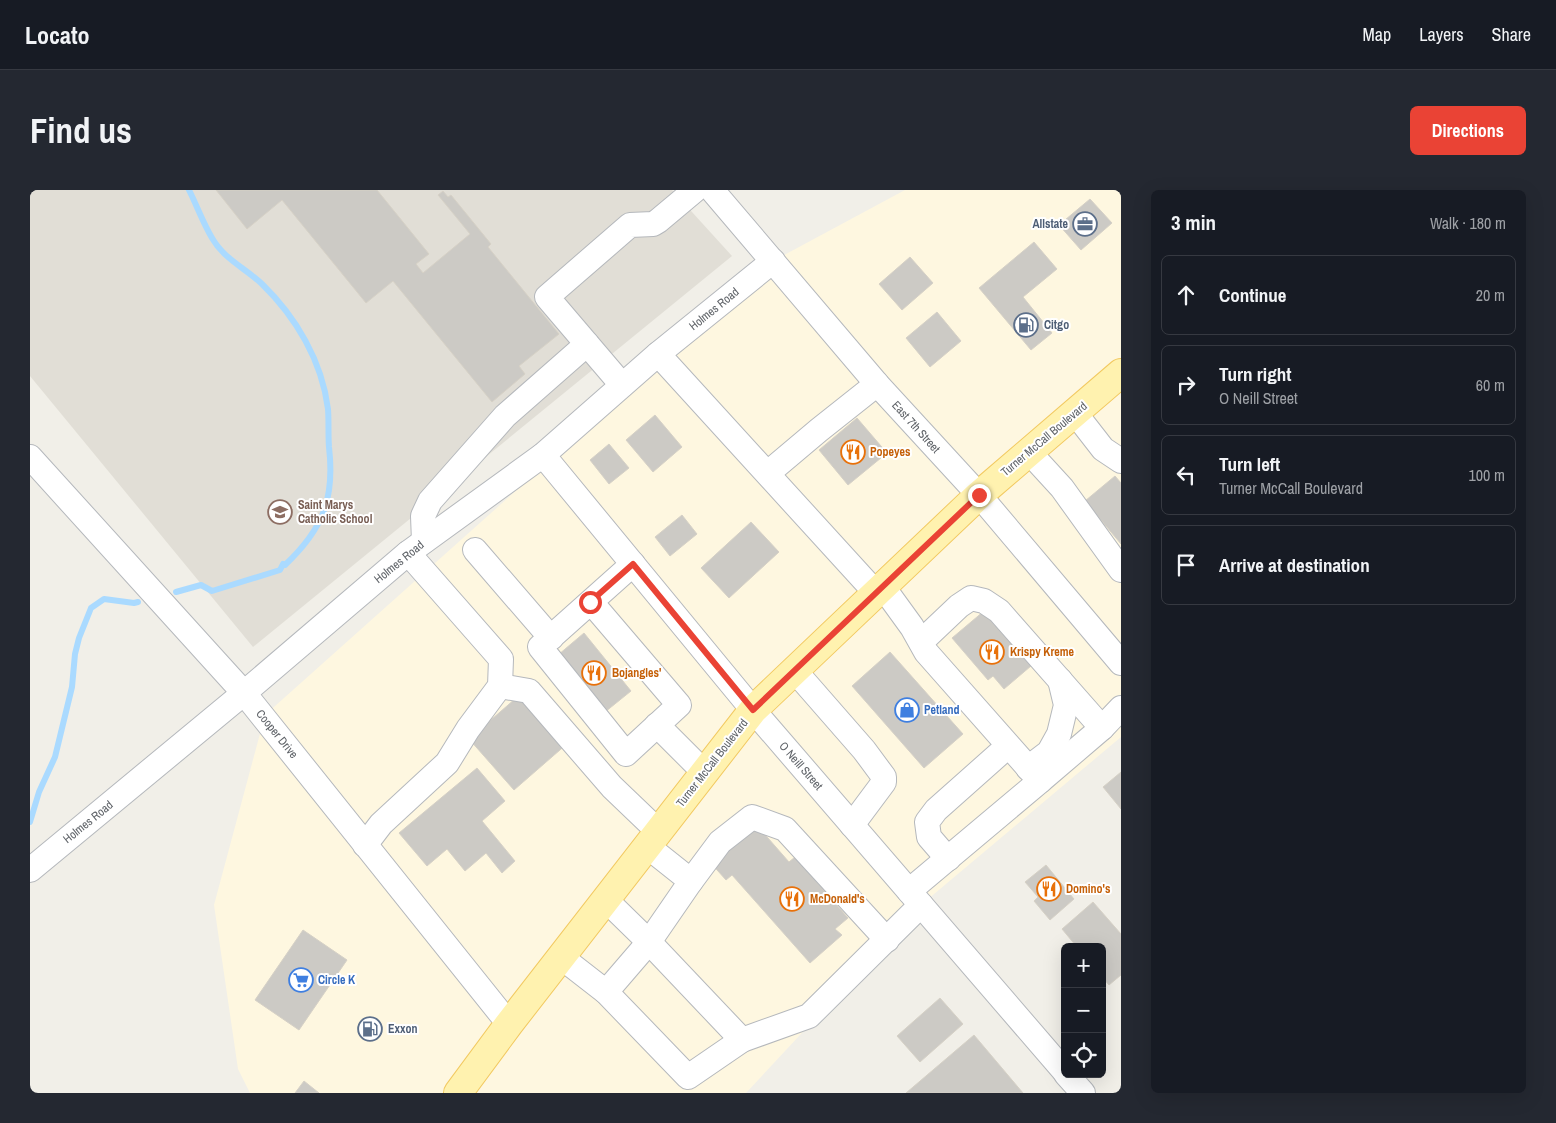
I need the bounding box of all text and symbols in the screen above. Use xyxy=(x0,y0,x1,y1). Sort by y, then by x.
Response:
text: Locato xyxy=(25,19,90,51)
text: Map xyxy=(1363,22,1391,47)
text: Layers xyxy=(1419,22,1464,47)
text: Share xyxy=(1492,22,1531,47)
button: Directions xyxy=(1410,106,1526,155)
text: Find us xyxy=(30,107,132,154)
text: 3 min xyxy=(1171,208,1216,237)
office icon: Allstate xyxy=(1072,211,1098,237)
text: Walk · 180 m xyxy=(1430,212,1506,234)
place label: Allstate xyxy=(1032,216,1069,232)
icon: ahead xyxy=(1172,281,1200,309)
text: Continue xyxy=(1219,282,1287,308)
street label: Holmes Road xyxy=(686,284,742,334)
text: 20 m xyxy=(1476,284,1505,306)
fuel station icon: Citgo xyxy=(1013,312,1039,338)
place label: Citgo xyxy=(1044,317,1069,333)
text: Turn right xyxy=(1219,361,1291,387)
icon: right xyxy=(1172,371,1200,399)
text: 60 m xyxy=(1476,374,1505,396)
text: O Neill Street xyxy=(1219,387,1298,409)
street label: East 7th Street xyxy=(888,397,944,457)
street label: Turner McCall Boulevard xyxy=(997,398,1091,480)
restaurant icon: Popeyes xyxy=(840,439,866,465)
place label: Popeyes xyxy=(870,444,911,460)
text: Turn left xyxy=(1219,451,1280,477)
icon: left xyxy=(1172,461,1200,489)
text: 100 m xyxy=(1469,464,1505,486)
text: Turner McCall Boulevard xyxy=(1219,477,1363,499)
route end xyxy=(968,484,991,507)
place label: Saint Marys Catholic School xyxy=(298,497,373,527)
school or university icon: Saint Marys Catholic School xyxy=(267,499,293,525)
street label: Holmes Road xyxy=(371,537,427,587)
icon: arrive xyxy=(1172,551,1200,579)
text: Arrive at destination xyxy=(1219,552,1370,578)
route start xyxy=(579,591,602,614)
restaurant icon: Krispy Kreme xyxy=(979,639,1005,665)
place label: Krispy Kreme xyxy=(1010,644,1075,660)
restaurant icon: Bojangles' xyxy=(581,660,607,686)
place label: Bojangles' xyxy=(612,665,661,681)
shop icon: Petland xyxy=(894,697,920,723)
place label: Petland xyxy=(924,702,960,718)
street label: Cooper Drive xyxy=(252,706,302,762)
street label: Turner McCall Boulevard xyxy=(672,716,752,810)
street label: O Neill Street xyxy=(776,738,827,794)
street label: Holmes Road xyxy=(60,797,116,847)
restaurant icon: Domino's xyxy=(1036,876,1062,902)
place label: Domino's xyxy=(1066,881,1111,897)
restaurant icon: McDonald's xyxy=(779,886,805,912)
place label: McDonald's xyxy=(810,891,865,907)
map controls xyxy=(1061,943,1106,1078)
button: + xyxy=(1061,943,1106,988)
supermarket icon: Circle K xyxy=(288,967,314,993)
place label: Circle K xyxy=(318,972,356,988)
button: − xyxy=(1061,988,1106,1033)
fuel station icon: Exxon xyxy=(357,1016,383,1042)
place label: Exxon xyxy=(388,1021,418,1037)
button: locate xyxy=(1061,1033,1106,1078)

